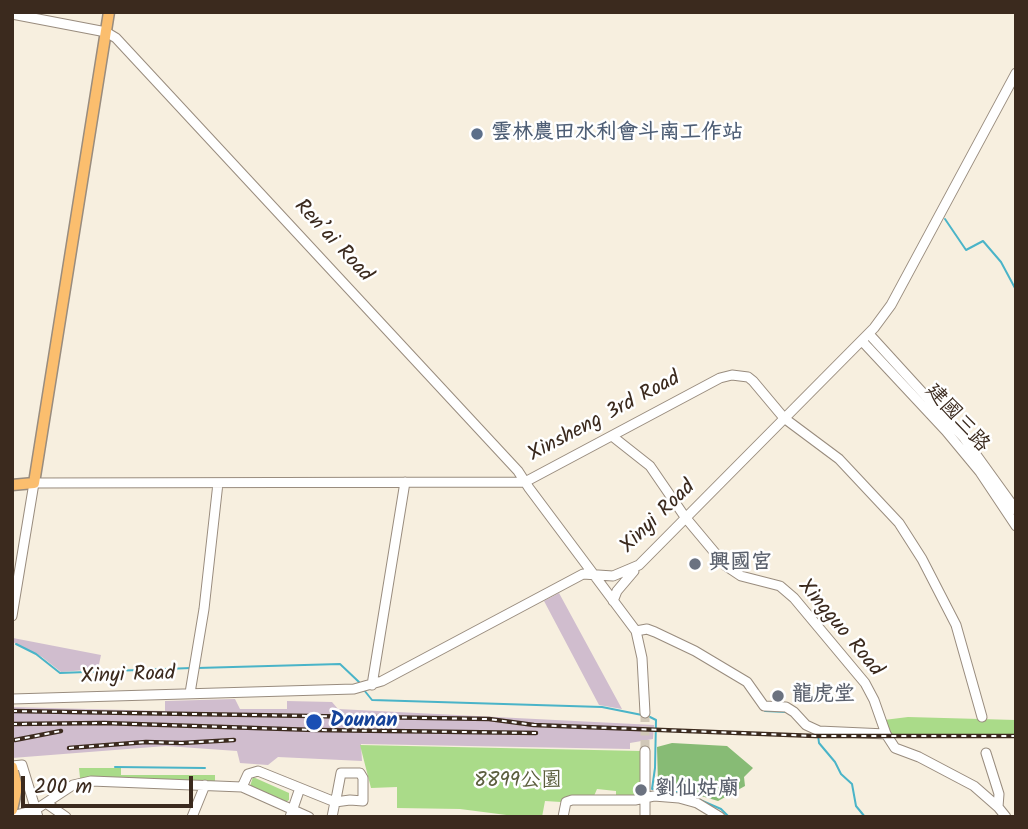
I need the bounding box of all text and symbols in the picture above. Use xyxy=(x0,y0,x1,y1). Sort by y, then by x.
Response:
place label: 雲林農田水利會斗南工作站 xyxy=(491,121,743,147)
marker: 雲林農田水利會斗南工作站 xyxy=(469,126,485,142)
street label: Ren’ai Road xyxy=(287,195,377,289)
street label: Xinsheng 3rd Road xyxy=(525,367,685,469)
street label: 建國三路 xyxy=(919,379,993,459)
street label: Xinyi Road xyxy=(616,476,702,560)
place label: 興國宮 xyxy=(709,551,772,577)
marker: 興國宮 xyxy=(687,556,703,572)
street label: Xingguo Road xyxy=(791,575,887,683)
street label: Xinyi Road xyxy=(80,663,176,691)
place label: 龍虎堂 xyxy=(792,683,855,709)
marker: 龍虎堂 xyxy=(770,688,786,704)
place label: Dounan xyxy=(330,709,398,735)
marker: Dounan xyxy=(304,712,324,732)
scale bar xyxy=(24,762,196,806)
park label: 8899公園 xyxy=(474,769,562,795)
text: 200 m xyxy=(34,771,92,804)
place label: 劉仙姑廟 xyxy=(655,777,739,803)
marker: 劉仙姑廟 xyxy=(633,782,649,798)

